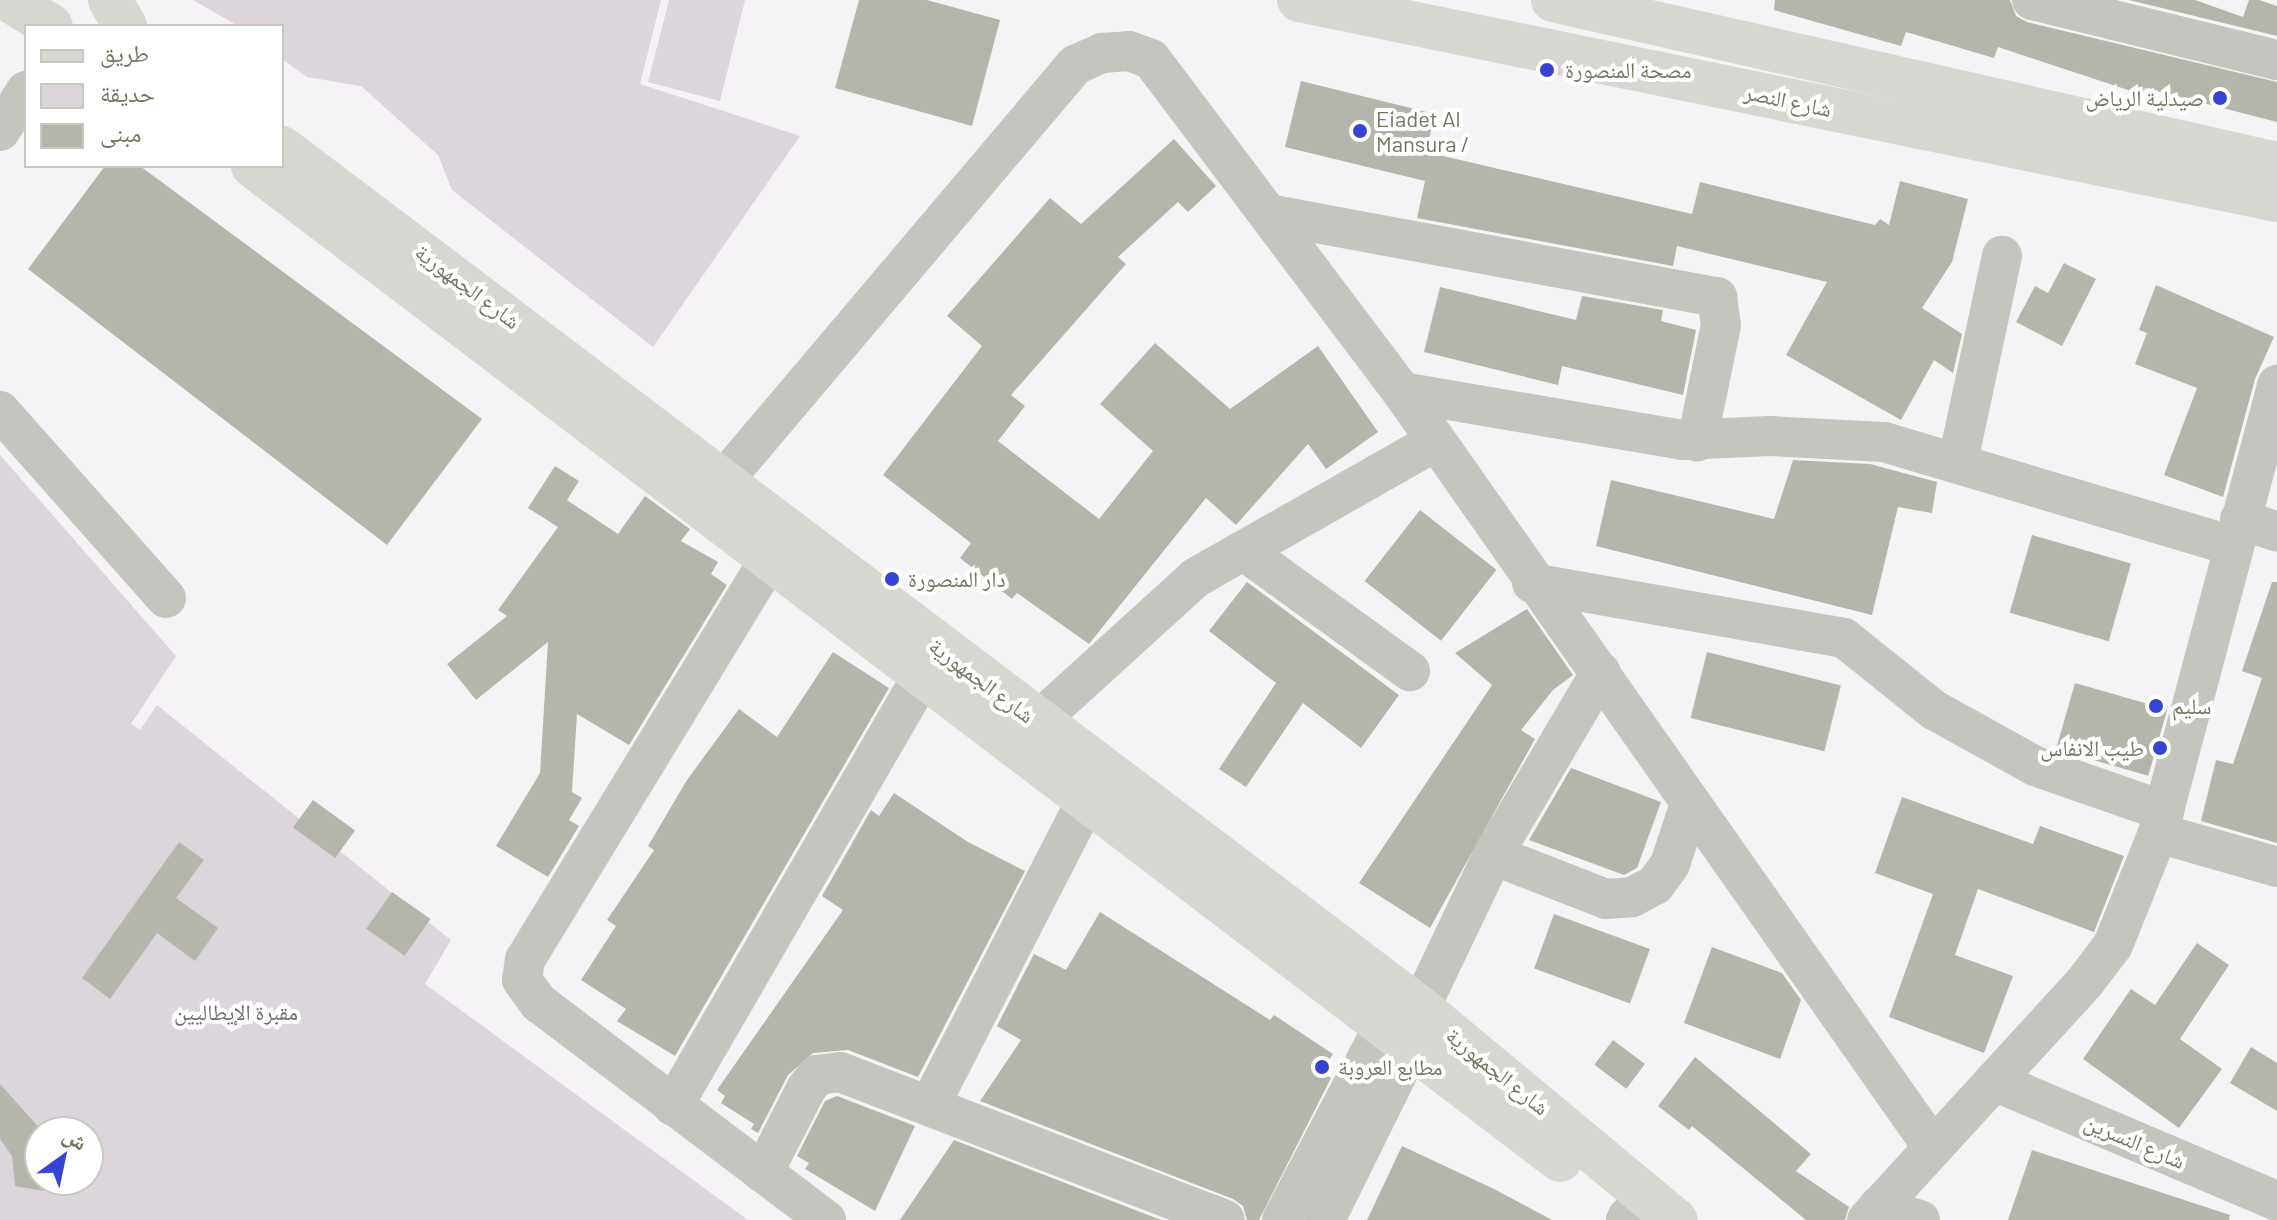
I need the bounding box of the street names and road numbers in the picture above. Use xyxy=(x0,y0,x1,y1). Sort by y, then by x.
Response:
street label: شارع النصر xyxy=(1742,78,1834,122)
street label: شارع الجمهورية xyxy=(410,238,526,334)
street label: شارع الجمهورية xyxy=(924,632,1040,728)
street label: شارع الجمهورية xyxy=(1441,1022,1555,1120)
street label: شارع النسرين xyxy=(2081,1108,2189,1174)

